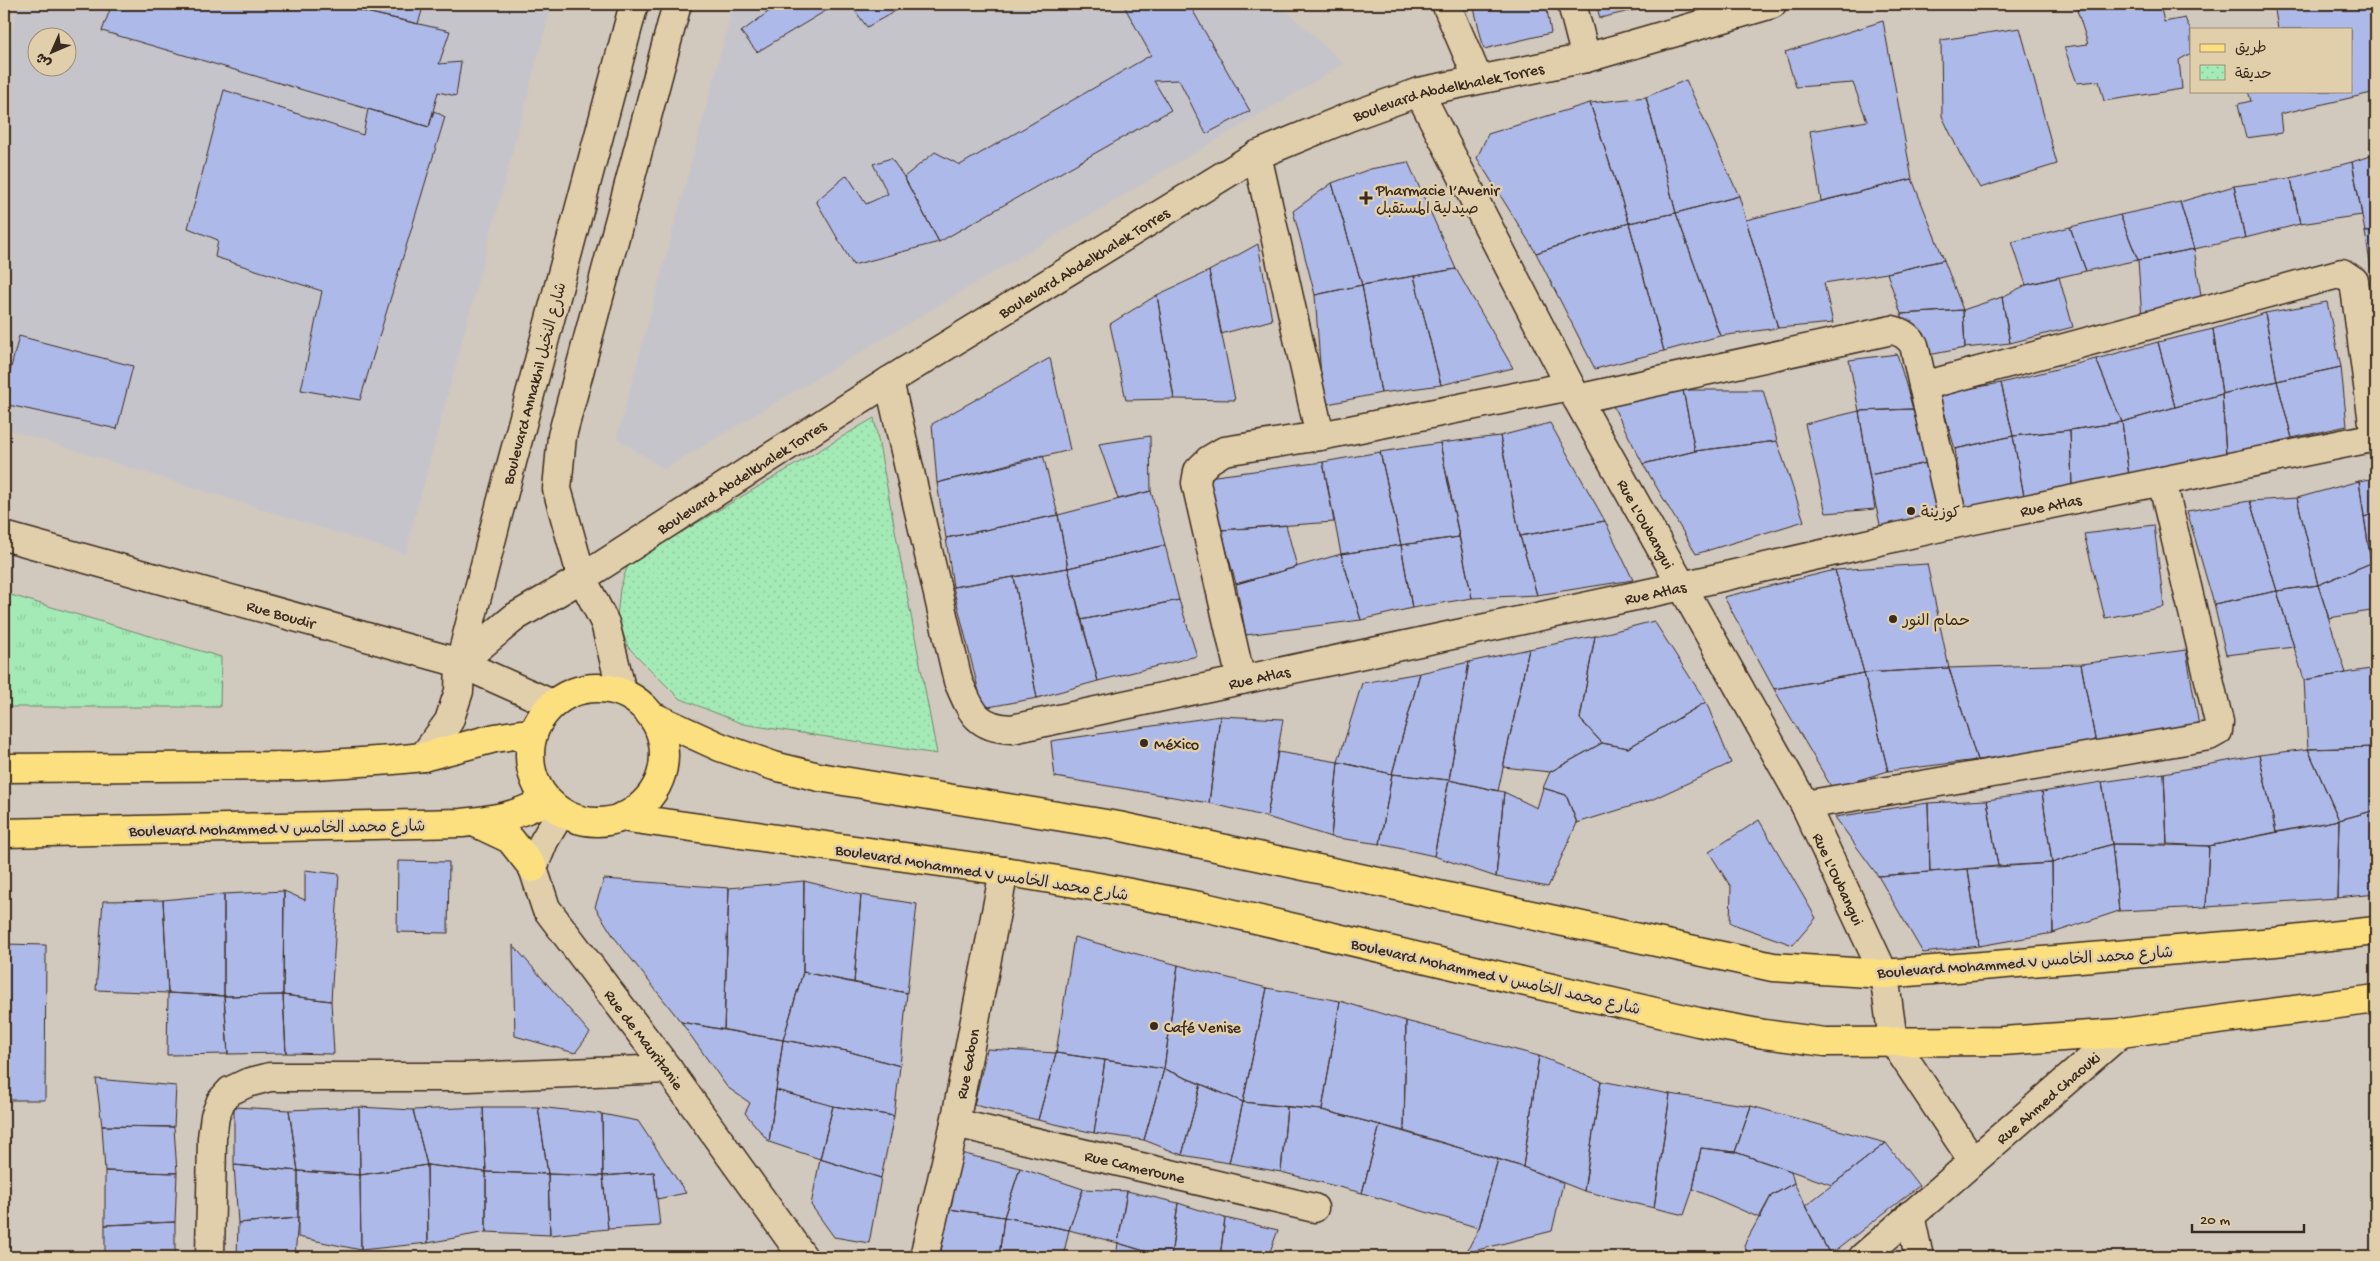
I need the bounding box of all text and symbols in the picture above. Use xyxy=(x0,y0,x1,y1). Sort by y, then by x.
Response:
north arrow xyxy=(28,28,78,78)
legend xyxy=(2190,28,2352,92)
text: طريق xyxy=(2235,40,2267,58)
text: ش xyxy=(33,48,56,71)
street label: Boulevard Abdelkhalek Torres xyxy=(1350,61,1547,128)
text: حديقة xyxy=(2235,66,2272,84)
place label: Pharmacie l’Avenir صيدلية المستقبل xyxy=(1375,183,1501,220)
marker: Pharmacie l’Avenir صيدلية المستقبل xyxy=(1360,192,1372,204)
street label: Boulevard Abdelkhalek Torres xyxy=(995,204,1175,325)
street label: Boulevard Annakhil شارع النخيل xyxy=(500,281,573,488)
street label: Boulevard Abdelkhalek Torres xyxy=(654,417,832,541)
street label: Rue L'Oubangui xyxy=(1611,477,1677,573)
street label: Rue Atlas xyxy=(2019,492,2085,523)
place label: كوزينة xyxy=(1921,504,1960,524)
marker: كوزينة xyxy=(1905,505,1917,517)
street label: Rue Atlas xyxy=(1623,579,1689,611)
street label: Rue Boudir xyxy=(244,598,318,636)
marker: حمام النور xyxy=(1887,613,1899,625)
place label: حمام النور xyxy=(1901,613,1970,632)
street label: Rue Atlas xyxy=(1227,664,1293,695)
marker: México xyxy=(1138,737,1150,749)
place label: México xyxy=(1154,737,1199,756)
street label: Boulevard Mohammed V شارع محمد الخامس xyxy=(128,818,425,843)
street label: Rue L'Oubangui xyxy=(1806,831,1866,929)
street label: Boulevard Mohammed V شارع محمد الخامس xyxy=(833,842,1129,907)
street label: Boulevard Mohammed V شارع محمد الخامس xyxy=(1348,936,1642,1021)
street label: Boulevard Mohammed V شارع محمد الخامس xyxy=(1876,945,2174,984)
street label: Rue de Mauritanie xyxy=(598,987,686,1096)
marker: Café Venise xyxy=(1148,1020,1160,1032)
place label: Café Venise xyxy=(1164,1020,1242,1039)
street label: Rue Gabon xyxy=(954,1027,986,1101)
street label: Rue Ahmed Chaouki xyxy=(1994,1049,2105,1150)
street label: Rue Cameroune xyxy=(1082,1148,1187,1190)
scale bar xyxy=(2192,1201,2305,1233)
text: 20 m xyxy=(2200,1212,2230,1230)

